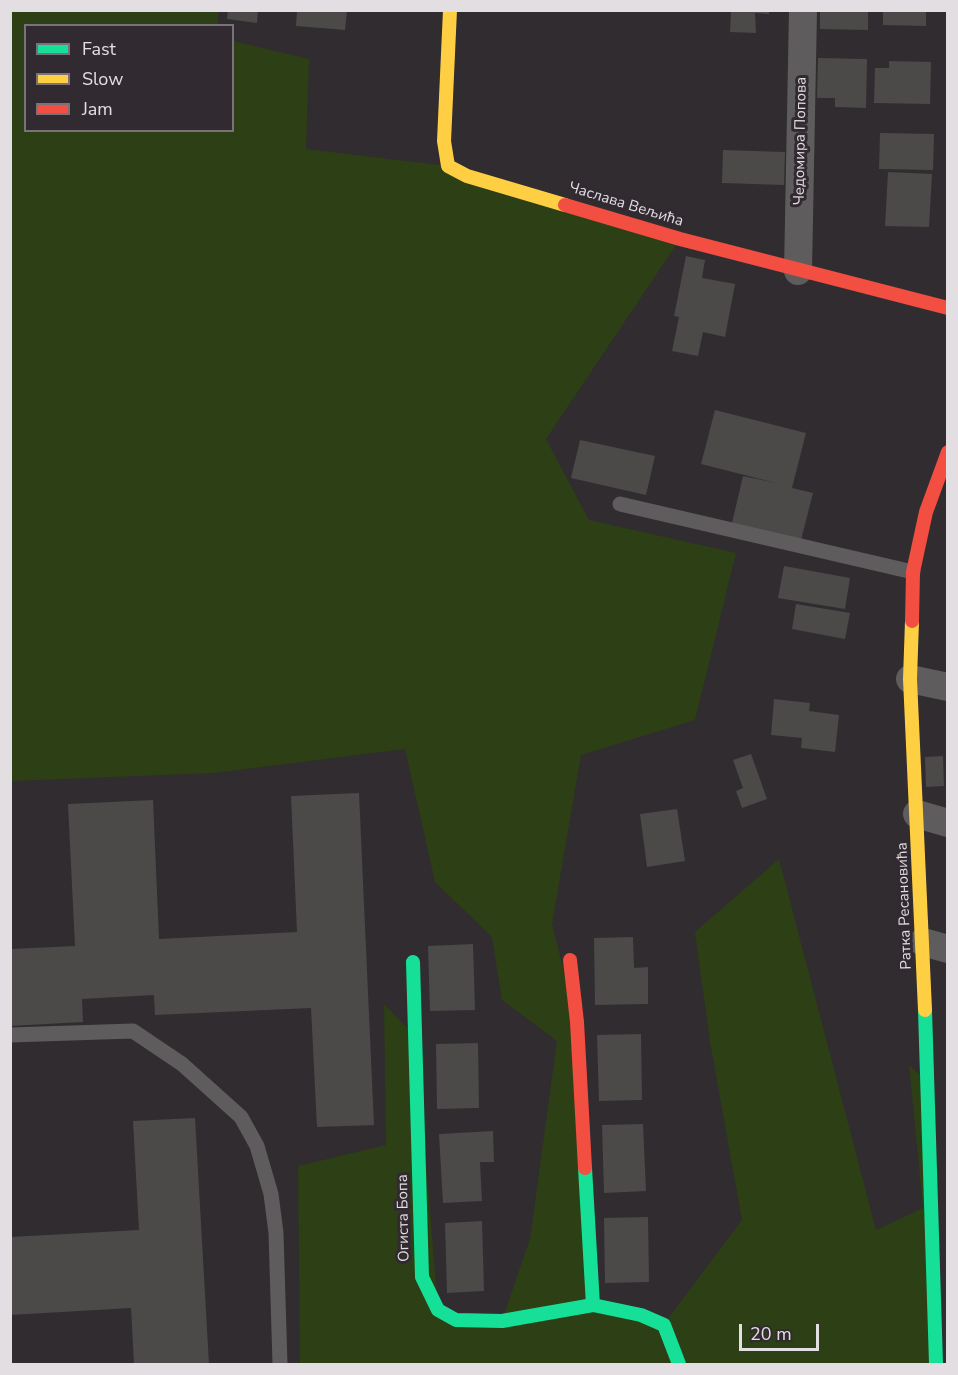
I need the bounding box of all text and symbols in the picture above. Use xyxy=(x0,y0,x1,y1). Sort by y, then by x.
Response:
legend xyxy=(24,24,234,132)
text: Fast xyxy=(82,37,116,61)
text: Slow xyxy=(82,67,123,91)
street label: Чедомира Попова xyxy=(791,77,811,205)
text: Jam xyxy=(82,97,113,121)
street label: Часлава Вељића xyxy=(566,179,686,231)
street label: Ратка Ресановића xyxy=(894,842,916,970)
street label: Огиста Бопа xyxy=(394,1174,414,1262)
scale bar xyxy=(742,1312,822,1350)
text: 20 m xyxy=(750,1322,792,1346)

